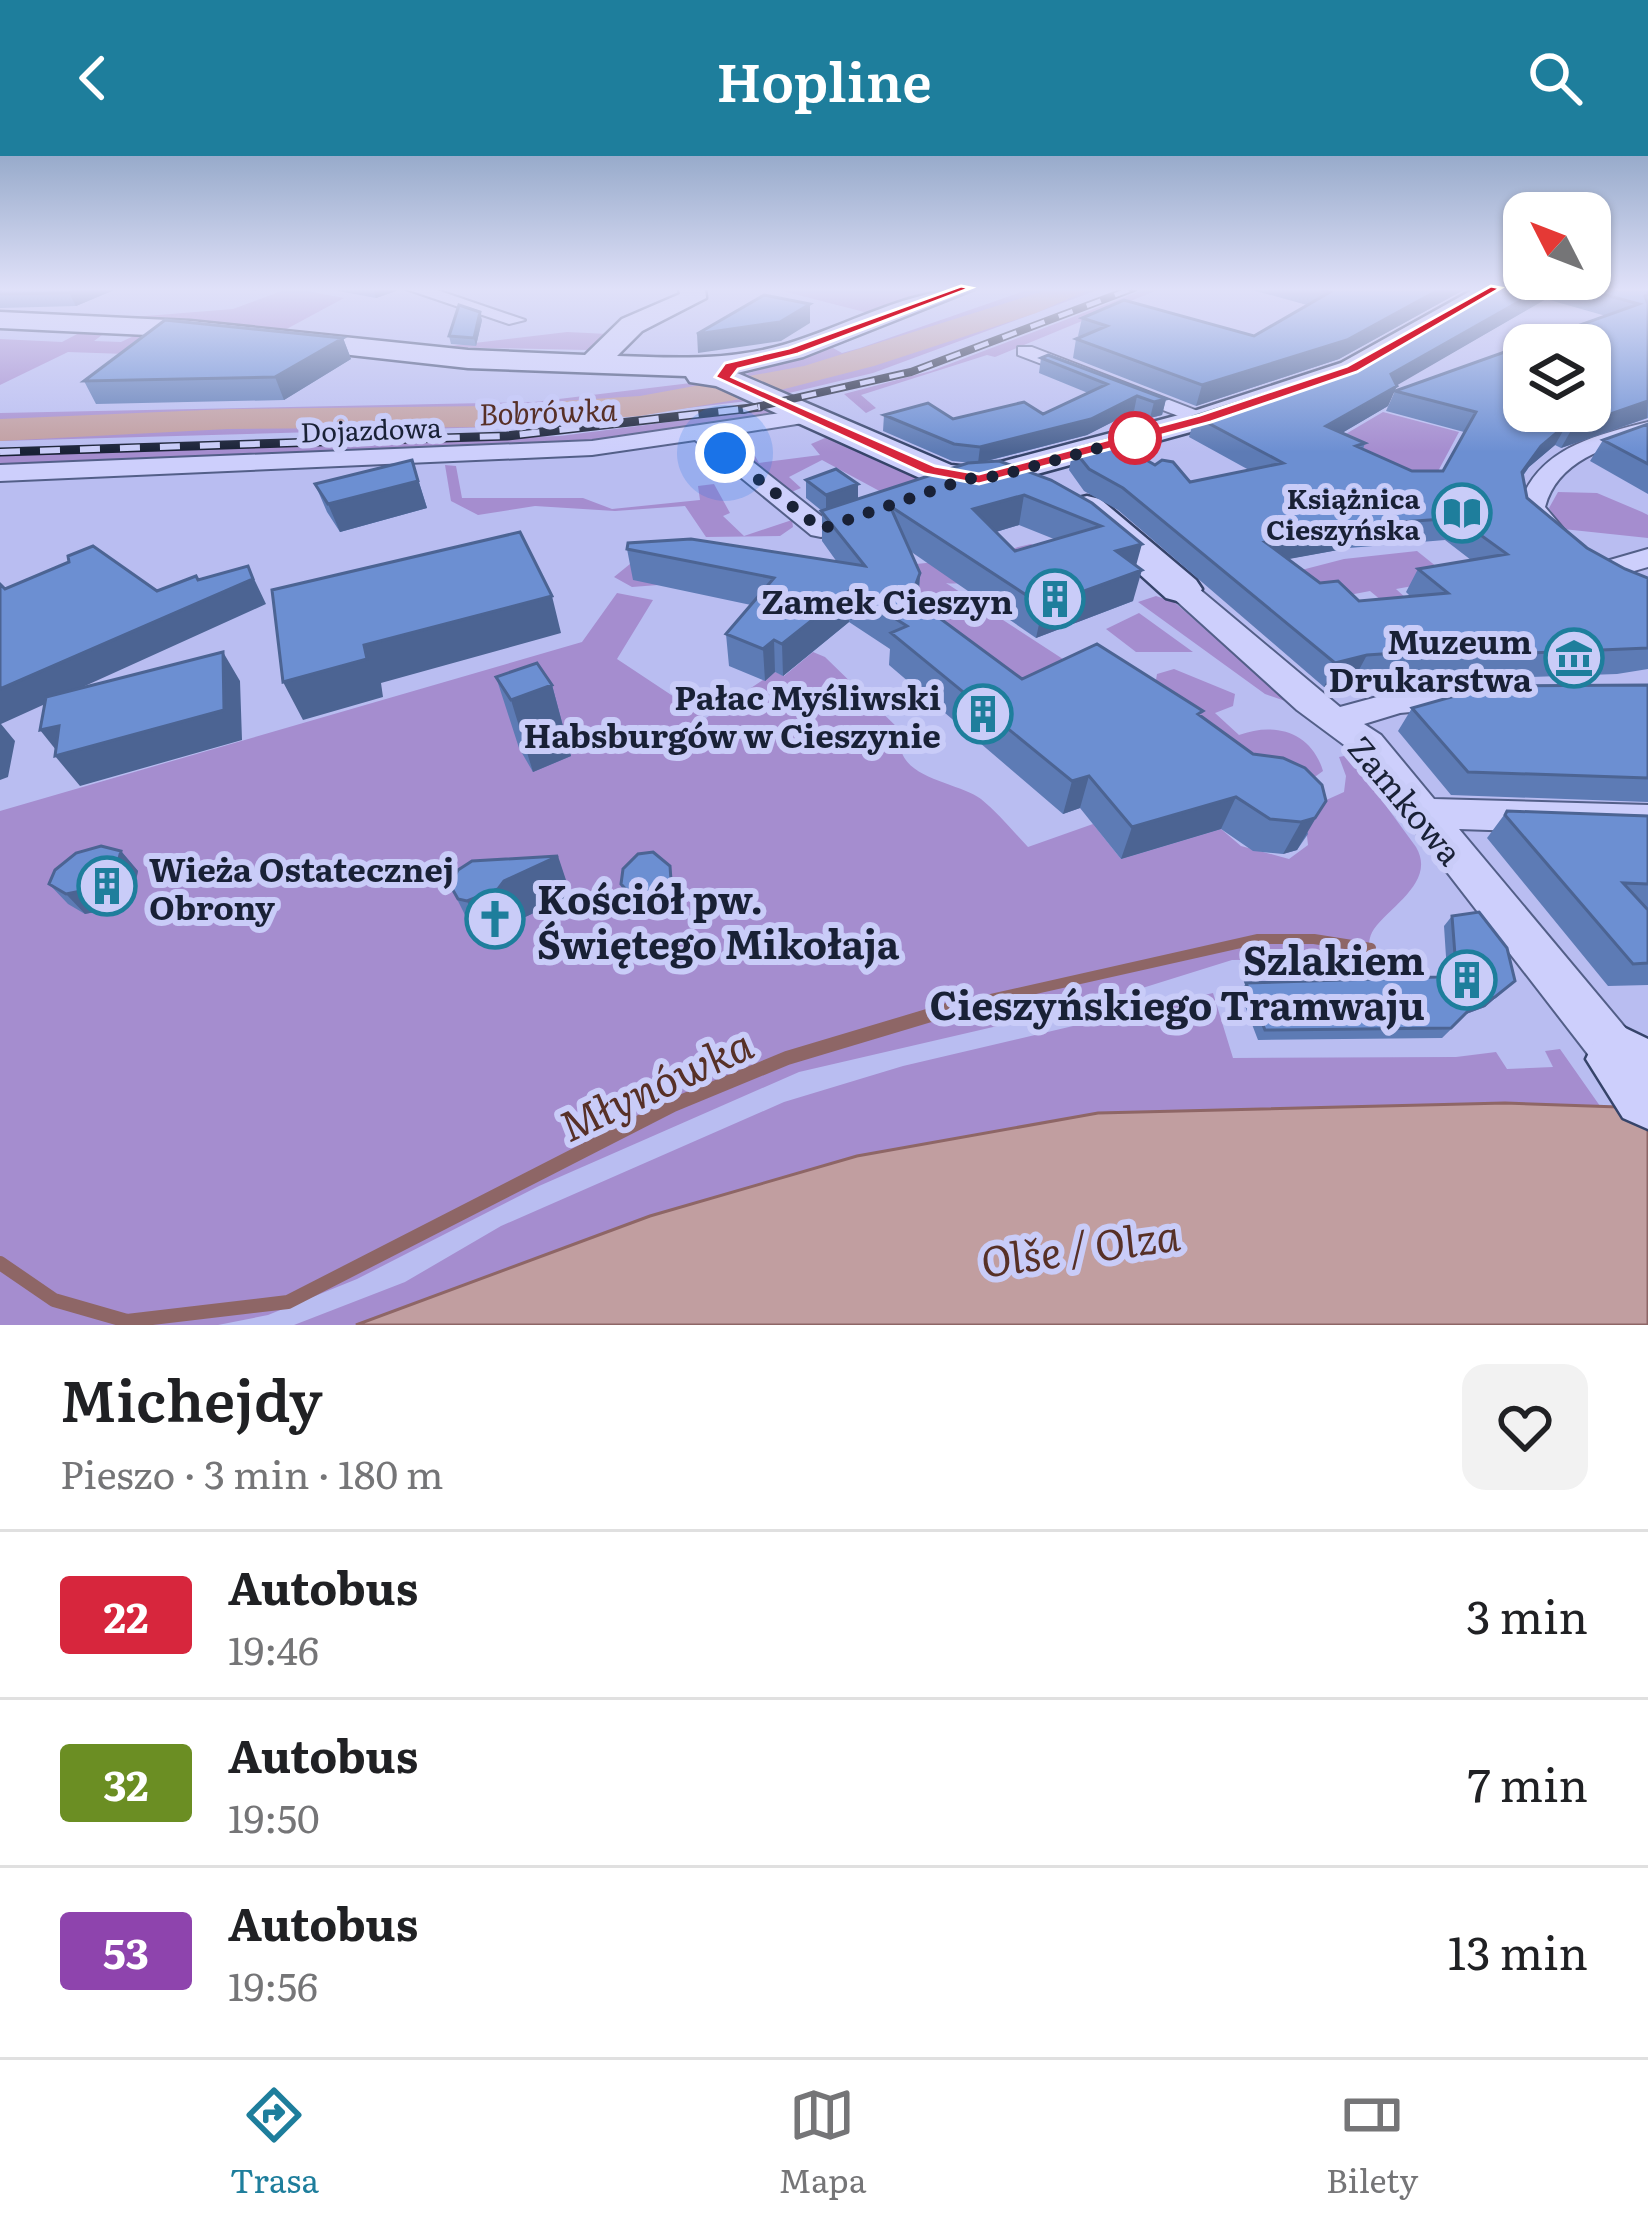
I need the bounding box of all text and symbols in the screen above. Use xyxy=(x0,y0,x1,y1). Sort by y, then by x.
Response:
text: Hopline xyxy=(716,38,932,119)
icon: back xyxy=(60,45,126,111)
icon: search xyxy=(1522,45,1588,111)
north arrow xyxy=(1503,192,1611,300)
map controls xyxy=(1503,192,1611,432)
button: layers xyxy=(1503,324,1611,432)
water label: Bobrówka xyxy=(478,386,618,434)
street label: Dojazdowa xyxy=(300,406,443,450)
unlabelled marker xyxy=(1110,413,1160,463)
your location xyxy=(695,423,755,483)
place label: Książnica Cieszyńska xyxy=(1266,477,1420,548)
library icon: Książnica Cieszyńska xyxy=(1431,482,1493,544)
building icon: Zamek Cieszyn xyxy=(1024,568,1086,630)
place label: Zamek Cieszyn xyxy=(761,575,1013,624)
place label: Muzeum Drukarstwa xyxy=(1329,615,1533,702)
museum icon: Muzeum Drukarstwa xyxy=(1543,627,1605,689)
place label: Pałac Myśliwski Habsburgów w Cieszynie xyxy=(524,671,941,758)
building icon: Pałac Myśliwski Habsburgów w Cieszynie xyxy=(952,683,1014,745)
street label: Zamkowa xyxy=(1338,724,1476,875)
place label: Wieża Ostatecznej Obrony xyxy=(149,843,454,930)
building icon: Wieża Ostatecznej Obrony xyxy=(76,855,138,917)
place label: Kościół pw. Świętego Mikołaja xyxy=(537,868,900,971)
church icon: Kościół pw. Świętego Mikołaja xyxy=(464,888,526,950)
place label: Szlakiem Cieszyńskiego Tramwaju xyxy=(929,929,1425,1032)
building icon: Szlakiem Cieszyńskiego Tramwaju xyxy=(1436,949,1498,1011)
water label: Młynówka xyxy=(548,1011,762,1155)
water label: Olše / Olza xyxy=(977,1201,1183,1291)
text: Michejdy xyxy=(60,1355,323,1440)
button: heart xyxy=(1462,1364,1588,1490)
text: Pieszo · 3 min · 180 m xyxy=(60,1443,444,1501)
text: Autobus xyxy=(228,1552,418,1619)
text: 3 min xyxy=(1466,1581,1588,1648)
text: 22 xyxy=(103,1584,149,1646)
text: 19:46 xyxy=(228,1619,319,1677)
text: Autobus xyxy=(228,1720,418,1787)
text: 7 min xyxy=(1468,1749,1588,1816)
text: 32 xyxy=(103,1752,149,1814)
text: 19:50 xyxy=(228,1787,320,1845)
text: Autobus xyxy=(228,1888,418,1955)
text: 13 min xyxy=(1448,1917,1588,1984)
text: 53 xyxy=(103,1920,149,1982)
text: 19:56 xyxy=(228,1955,318,2013)
tab: Trasa xyxy=(230,2082,319,2203)
tab: Mapa xyxy=(778,2082,867,2203)
tab: Bilety xyxy=(1326,2082,1418,2203)

